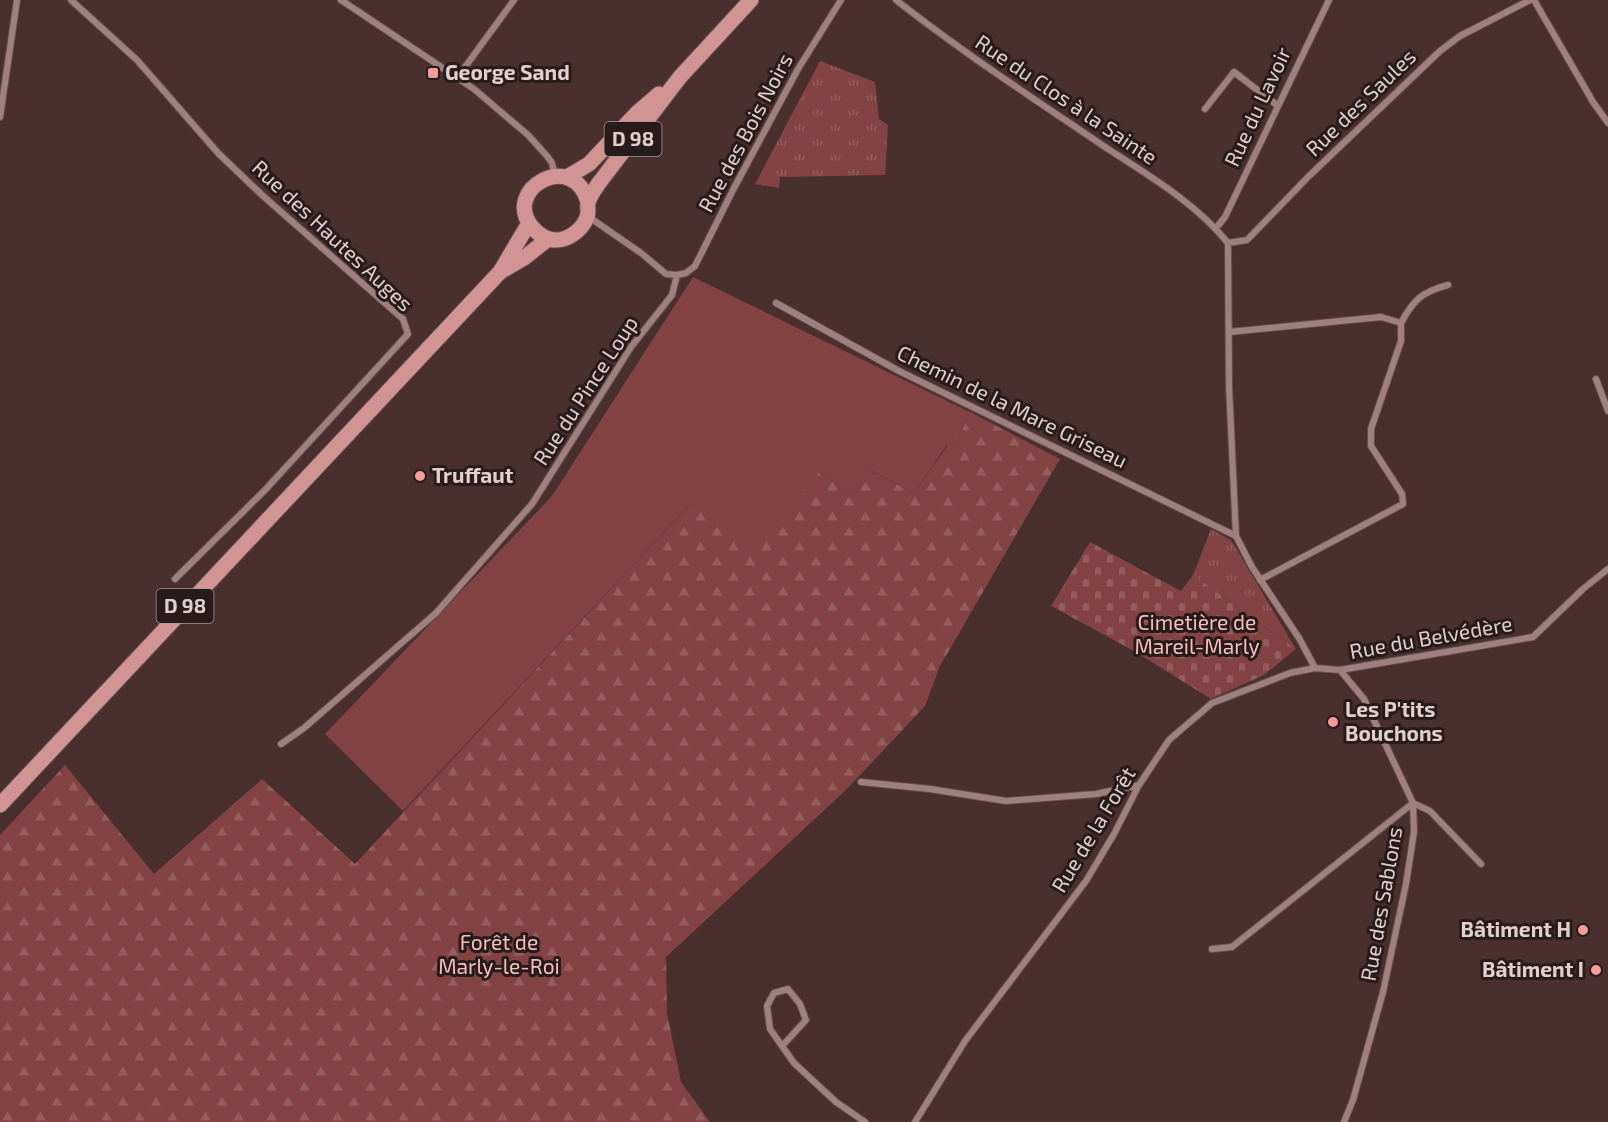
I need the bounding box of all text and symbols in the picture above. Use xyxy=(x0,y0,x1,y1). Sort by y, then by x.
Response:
street label: Rue du Clos à la Sainte xyxy=(971,29,1162,169)
street label: Rue du Lavoir xyxy=(1218,42,1295,170)
street label: Rue des Saules xyxy=(1300,43,1420,161)
street label: Rue des Bois Noirs xyxy=(692,49,797,216)
place label: George Sand xyxy=(445,59,570,84)
marker: George Sand xyxy=(426,66,440,80)
road number: D 98 xyxy=(604,122,662,156)
street label: Rue des Hautes Auges xyxy=(248,154,418,316)
street label: Rue du Pince Loup xyxy=(527,311,642,469)
street label: Chemin de la Mare Griseau xyxy=(894,339,1132,472)
place label: Truffaut xyxy=(432,462,514,487)
marker: Truffaut xyxy=(413,469,427,483)
road number: D 98 xyxy=(156,589,213,623)
park label: Cimetière de Mareil-Marly xyxy=(1134,609,1260,658)
street label: Rue du Belvédère xyxy=(1347,610,1514,663)
place label: Les P'tits Bouchons xyxy=(1345,696,1443,745)
marker: Les P'tits Bouchons xyxy=(1326,715,1340,729)
street label: Rue de la Forêt xyxy=(1046,762,1140,896)
street label: Rue des Sablons xyxy=(1355,825,1406,983)
place label: Bâtiment H xyxy=(1461,916,1571,941)
marker: Bâtiment H xyxy=(1576,923,1590,937)
park label: Forêt de Marly-le-Roi xyxy=(438,929,560,978)
place label: Bâtiment I xyxy=(1482,956,1584,981)
marker: Bâtiment I xyxy=(1589,963,1603,977)

